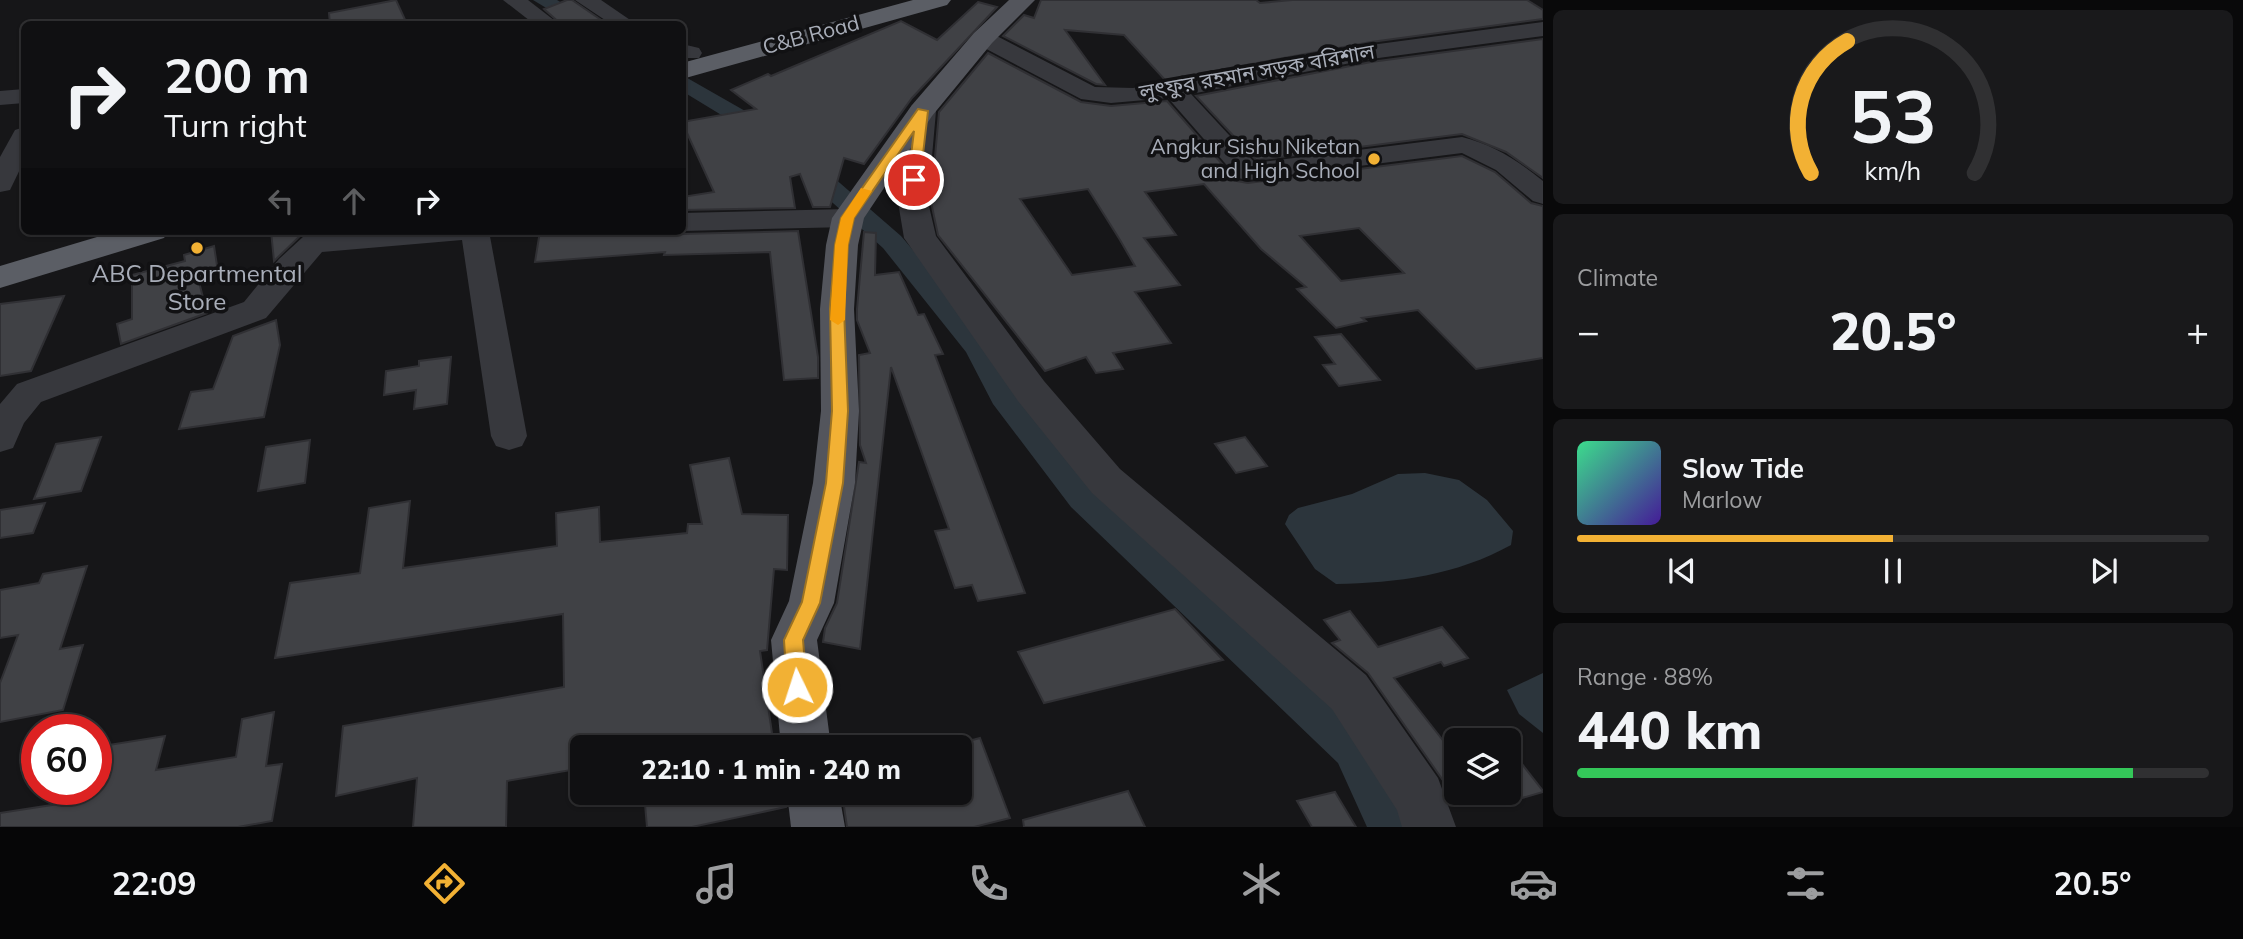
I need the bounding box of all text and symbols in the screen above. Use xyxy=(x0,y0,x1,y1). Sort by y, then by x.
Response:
street label: C&B Road xyxy=(759,9,862,59)
street label: লুৎফুর রহমান সড়ক বরিশাল xyxy=(1136,37,1377,105)
text: 200 m xyxy=(164,44,310,105)
icon: right xyxy=(49,49,140,140)
text: 53 xyxy=(1849,71,1937,162)
text: Turn right xyxy=(164,105,307,145)
place label: Angkur Sishu Niketan and High School xyxy=(1150,133,1360,183)
pin xyxy=(884,150,944,210)
marker: Angkur Sishu Niketan and High School xyxy=(1366,151,1382,167)
text: km/h xyxy=(1865,155,1921,186)
icon: arrive xyxy=(895,161,933,199)
icon: left xyxy=(262,182,300,220)
icon: ahead xyxy=(335,182,373,220)
icon: right xyxy=(408,182,446,220)
marker: ABC Departmental Store xyxy=(189,240,205,256)
place label: ABC Departmental Store xyxy=(92,258,302,316)
text: Climate xyxy=(1577,263,1658,292)
text: 20.5° xyxy=(1829,298,1957,363)
text: − xyxy=(1577,307,1600,355)
text: + xyxy=(2186,307,2209,355)
text: Slow Tide xyxy=(1682,452,1804,485)
text: Marlow xyxy=(1682,485,1762,514)
icon: previous xyxy=(1663,552,1701,590)
icon: pause xyxy=(1874,552,1912,590)
icon: next xyxy=(2085,552,2123,590)
position arrow xyxy=(760,650,834,724)
text: Range · 88% xyxy=(1577,662,1713,691)
text: 440 km xyxy=(1577,697,1762,762)
speed limit sign: 60 xyxy=(21,714,112,805)
map controls xyxy=(1444,728,1521,805)
button: layers xyxy=(1444,728,1521,805)
text: 22:10 · 1 min · 240 m xyxy=(641,753,901,786)
icon: directions xyxy=(420,859,469,908)
icon: music xyxy=(692,859,741,908)
icon: phone xyxy=(964,859,1013,908)
icon: climate xyxy=(1237,859,1286,908)
icon: car xyxy=(1509,859,1558,908)
icon: filters xyxy=(1781,859,1830,908)
text: 22:09 xyxy=(112,863,196,903)
text: 20.5° xyxy=(2054,863,2131,903)

